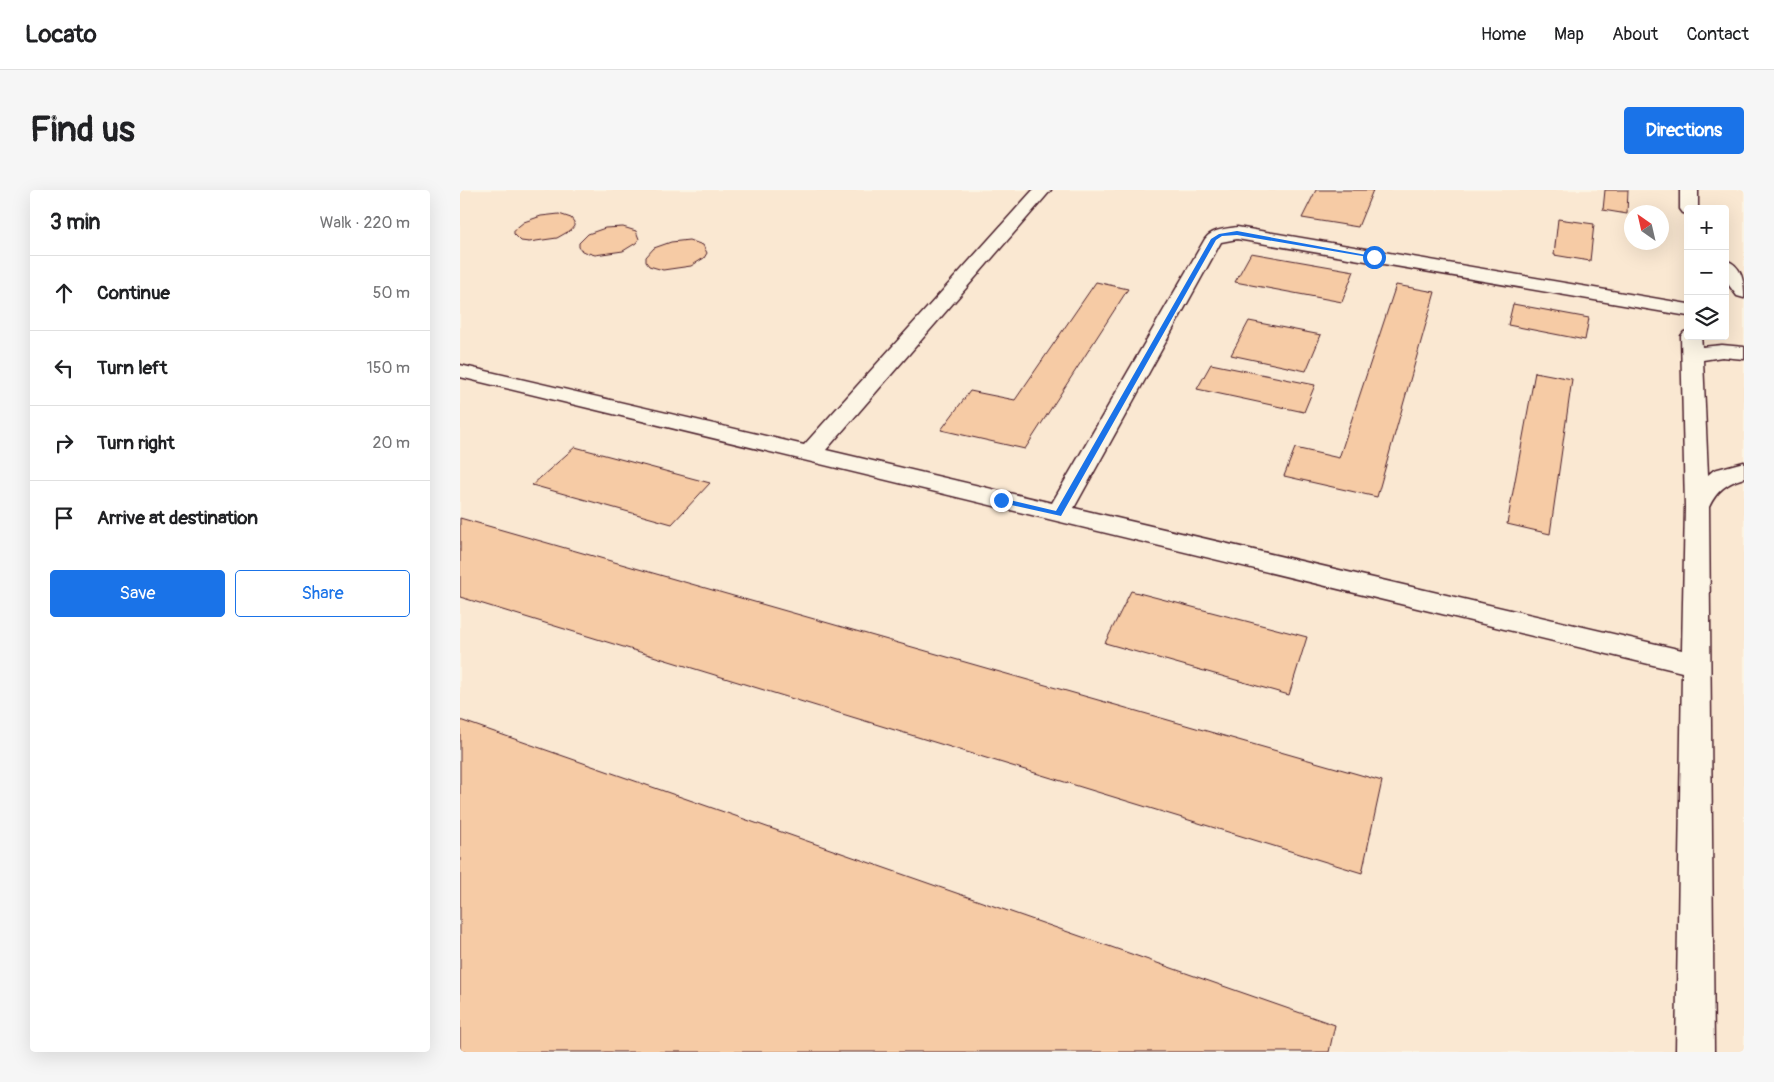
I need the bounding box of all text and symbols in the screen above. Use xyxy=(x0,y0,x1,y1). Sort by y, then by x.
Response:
text: Locato xyxy=(25,20,97,49)
text: Home xyxy=(1481,23,1526,46)
text: Map xyxy=(1554,23,1584,46)
text: About xyxy=(1612,23,1658,46)
text: Contact xyxy=(1686,23,1749,46)
button: Directions xyxy=(1624,107,1744,154)
text: Find us xyxy=(30,108,135,152)
north arrow xyxy=(1624,205,1669,250)
map controls xyxy=(1684,205,1729,340)
button: + xyxy=(1684,205,1729,250)
text: 3 min xyxy=(50,209,100,236)
text: Walk · 220 m xyxy=(320,213,410,233)
route start xyxy=(1363,246,1386,269)
button: − xyxy=(1684,250,1729,295)
icon: ahead xyxy=(50,279,78,307)
text: Continue xyxy=(97,281,170,305)
text: 50 m xyxy=(373,283,410,303)
button: layers xyxy=(1684,295,1729,340)
icon: left xyxy=(50,354,78,382)
text: Turn left xyxy=(97,356,167,380)
text: 150 m xyxy=(366,358,410,378)
icon: right xyxy=(50,429,78,457)
text: Turn right xyxy=(97,431,175,455)
text: 20 m xyxy=(372,433,410,453)
route end xyxy=(990,489,1013,512)
icon: arrive xyxy=(50,504,78,532)
text: Arrive at destination xyxy=(97,506,258,530)
button: Save xyxy=(50,570,225,617)
button: Share xyxy=(235,570,410,617)

